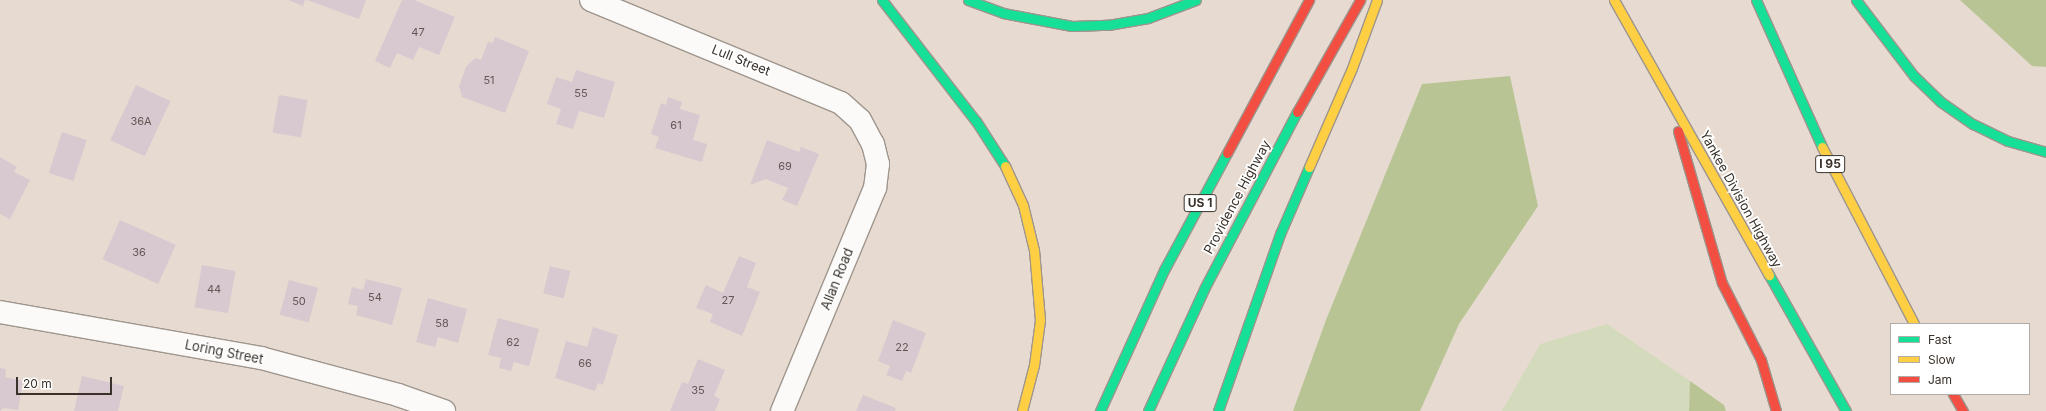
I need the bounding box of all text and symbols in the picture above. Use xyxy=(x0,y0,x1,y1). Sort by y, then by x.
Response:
house number: 47 xyxy=(411,25,425,39)
street label: Lull Street xyxy=(709,41,773,79)
house number: 51 xyxy=(483,73,495,87)
house number: 55 xyxy=(574,86,588,100)
house number: 36A xyxy=(130,114,152,128)
house number: 61 xyxy=(670,118,682,132)
street label: Yankee Division Highway xyxy=(1697,128,1785,270)
street label: Providence Highway xyxy=(1200,138,1274,256)
road number: I 95 xyxy=(1815,154,1845,174)
house number: 69 xyxy=(778,159,792,173)
road number: US 1 xyxy=(1183,193,1217,213)
house number: 36 xyxy=(132,245,146,259)
street label: Allan Road xyxy=(818,246,856,312)
house number: 44 xyxy=(207,282,221,296)
house number: 54 xyxy=(368,290,382,304)
house number: 27 xyxy=(722,293,734,307)
house number: 50 xyxy=(292,294,306,308)
house number: 58 xyxy=(435,316,449,330)
legend xyxy=(1890,323,2030,395)
text: Fast xyxy=(1928,332,1952,347)
house number: 62 xyxy=(506,335,520,349)
street label: Loring Street xyxy=(184,337,264,367)
house number: 22 xyxy=(895,340,909,354)
text: Slow xyxy=(1928,352,1955,367)
house number: 66 xyxy=(578,356,592,370)
scale bar xyxy=(18,369,114,395)
text: Jam xyxy=(1928,372,1952,387)
text: 20 m xyxy=(23,376,52,391)
house number: 35 xyxy=(691,383,705,397)

